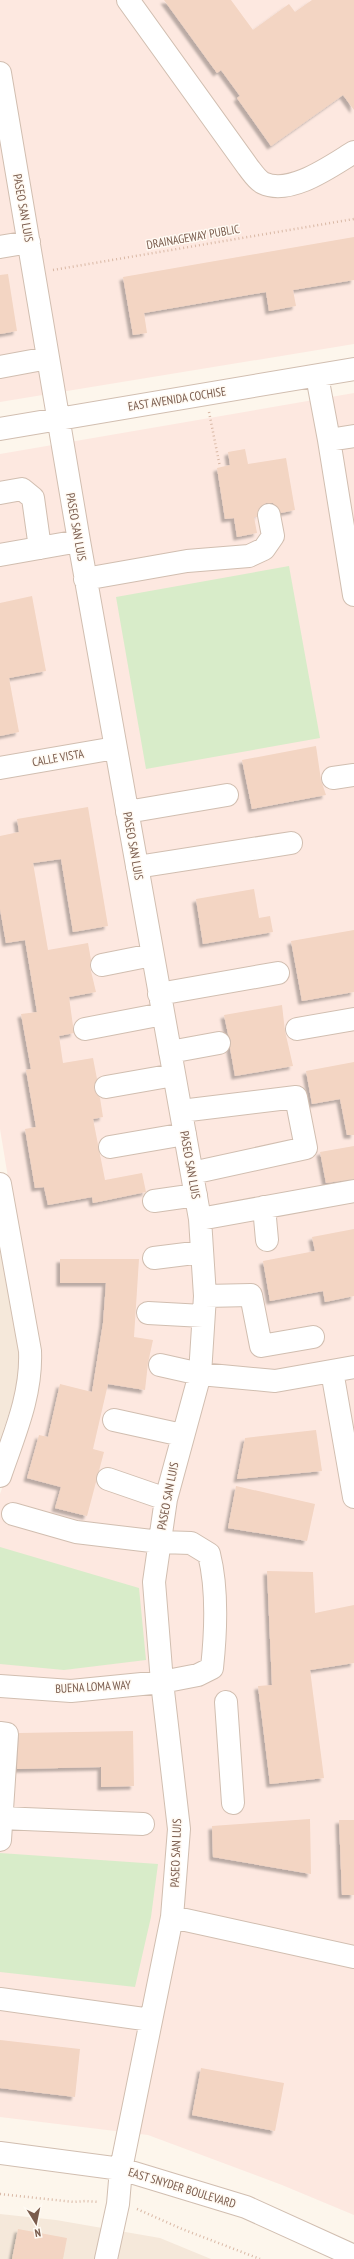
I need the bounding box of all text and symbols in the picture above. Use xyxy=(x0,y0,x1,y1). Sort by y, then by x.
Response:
street label: PASEO SAN LUIS xyxy=(10,173,37,243)
street label: DRAINAGEWAY PUBLIC xyxy=(145,221,241,252)
street label: EAST AVENIDA COCHISE xyxy=(127,383,227,414)
street label: PASEO SAN LUIS xyxy=(63,492,90,562)
street label: CALLE VISTA xyxy=(31,746,85,769)
street label: PASEO SAN LUIS xyxy=(120,811,147,881)
street label: PASEO SAN LUIS xyxy=(177,1130,204,1200)
street label: PASEO SAN LUIS xyxy=(154,1461,181,1531)
street label: BUENA LOMA WAY xyxy=(55,1677,132,1696)
street label: PASEO SAN LUIS xyxy=(167,1818,184,1888)
street label: EAST SNYDER BOULEVARD xyxy=(127,2164,238,2211)
north arrow xyxy=(16,2203,56,2243)
text: N xyxy=(34,2225,42,2240)

